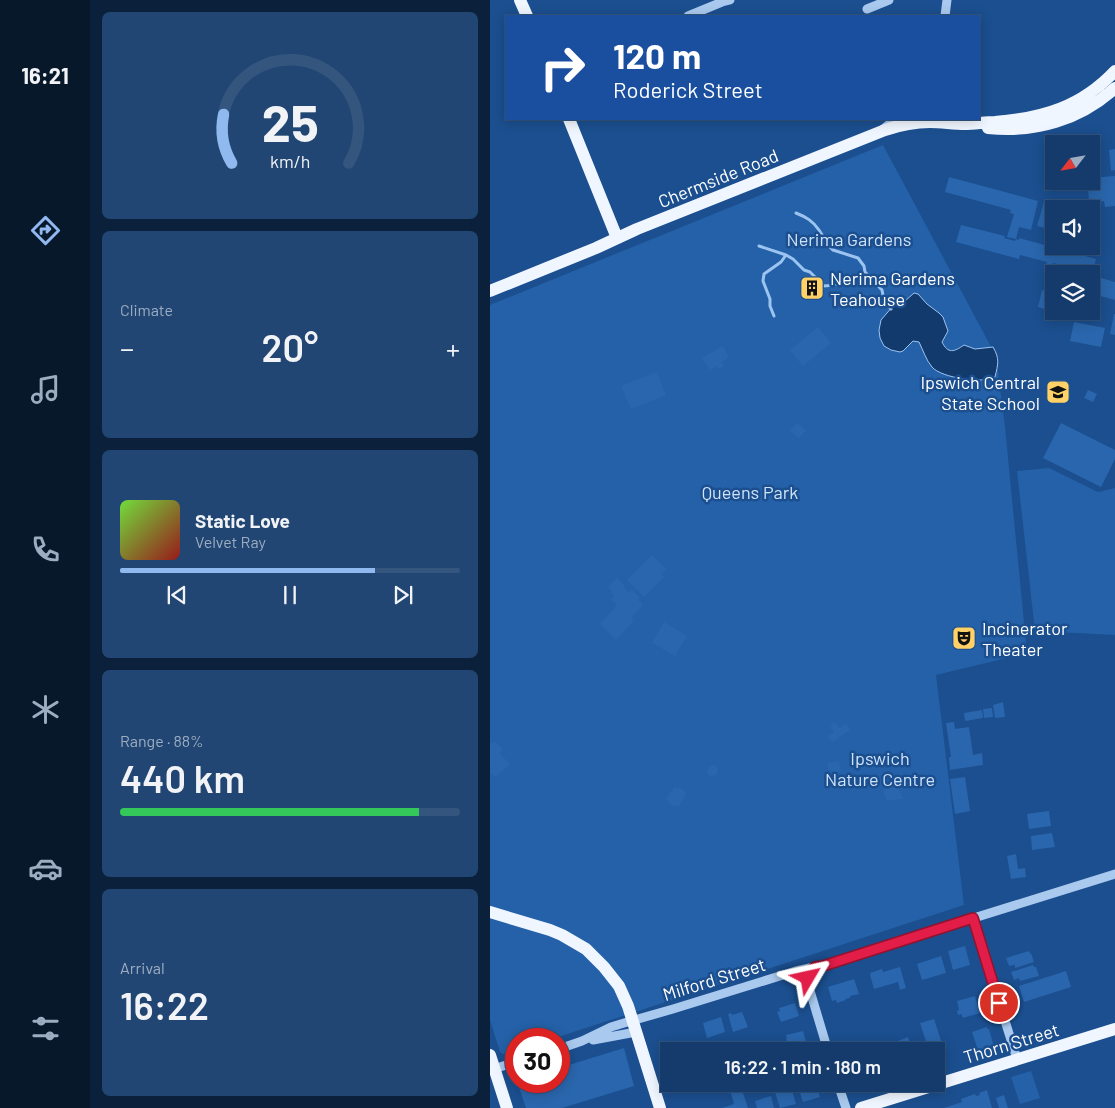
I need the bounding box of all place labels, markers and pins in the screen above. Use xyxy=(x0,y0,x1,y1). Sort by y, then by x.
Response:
place label: Nerima Gardens Teahouse xyxy=(830,267,955,310)
building icon: Nerima Gardens Teahouse xyxy=(799,275,825,301)
place label: Ipswich Central State School xyxy=(920,371,1040,414)
school or university icon: Ipswich Central State School xyxy=(1045,379,1071,405)
place label: Incinerator Theater xyxy=(982,617,1068,660)
theatre icon: Incinerator Theater xyxy=(951,625,977,651)
pin xyxy=(978,982,1020,1024)

